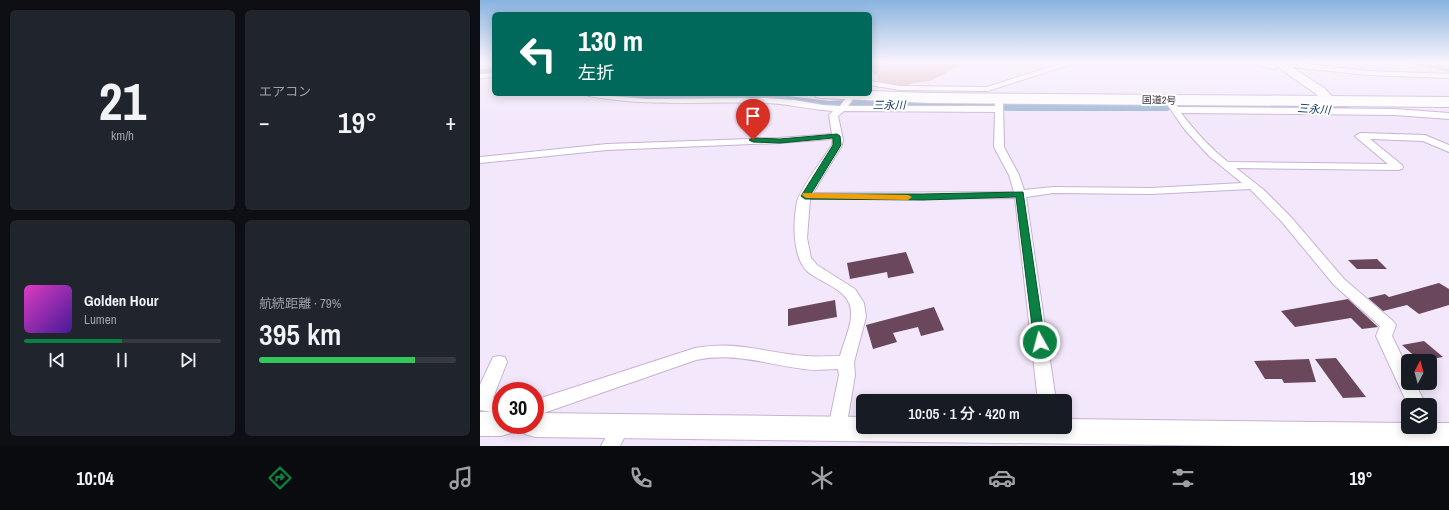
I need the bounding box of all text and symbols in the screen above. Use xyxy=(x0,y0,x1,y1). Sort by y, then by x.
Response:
text: 130 m xyxy=(578,22,643,60)
icon: left xyxy=(512,28,564,80)
text: 左折 xyxy=(578,60,614,85)
text: 21 xyxy=(99,66,146,136)
text: エアコン xyxy=(259,83,311,100)
street label: 国道2号 xyxy=(1142,93,1176,107)
water label: 三永川 xyxy=(873,98,906,112)
pin xyxy=(736,99,770,140)
water label: 三永川 xyxy=(1297,101,1332,117)
text: 19° xyxy=(338,102,377,142)
icon: arrive xyxy=(742,105,764,127)
text: − xyxy=(259,107,270,137)
text: + xyxy=(445,107,456,137)
text: km/h xyxy=(111,127,134,144)
text: Golden Hour xyxy=(84,290,159,311)
text: 航続距離 · 79% xyxy=(259,295,341,312)
text: Lumen xyxy=(84,311,117,328)
text: 395 km xyxy=(259,314,341,354)
position arrow xyxy=(1019,321,1061,363)
icon: previous xyxy=(46,349,68,371)
icon: pause xyxy=(111,349,133,371)
icon: next xyxy=(177,349,199,371)
north arrow xyxy=(1401,354,1437,390)
map controls xyxy=(1401,354,1437,434)
speed limit sign: 30 xyxy=(492,382,544,434)
button: layers xyxy=(1401,398,1437,434)
text: 10:05 · 1 分 · 420 m xyxy=(908,403,1020,424)
icon: directions xyxy=(266,464,294,492)
icon: music xyxy=(447,464,475,492)
icon: phone xyxy=(627,464,655,492)
icon: climate xyxy=(808,464,836,492)
icon: car xyxy=(988,464,1016,492)
icon: filters xyxy=(1169,464,1197,492)
text: 10:04 xyxy=(76,466,114,491)
text: 19° xyxy=(1349,466,1373,491)

